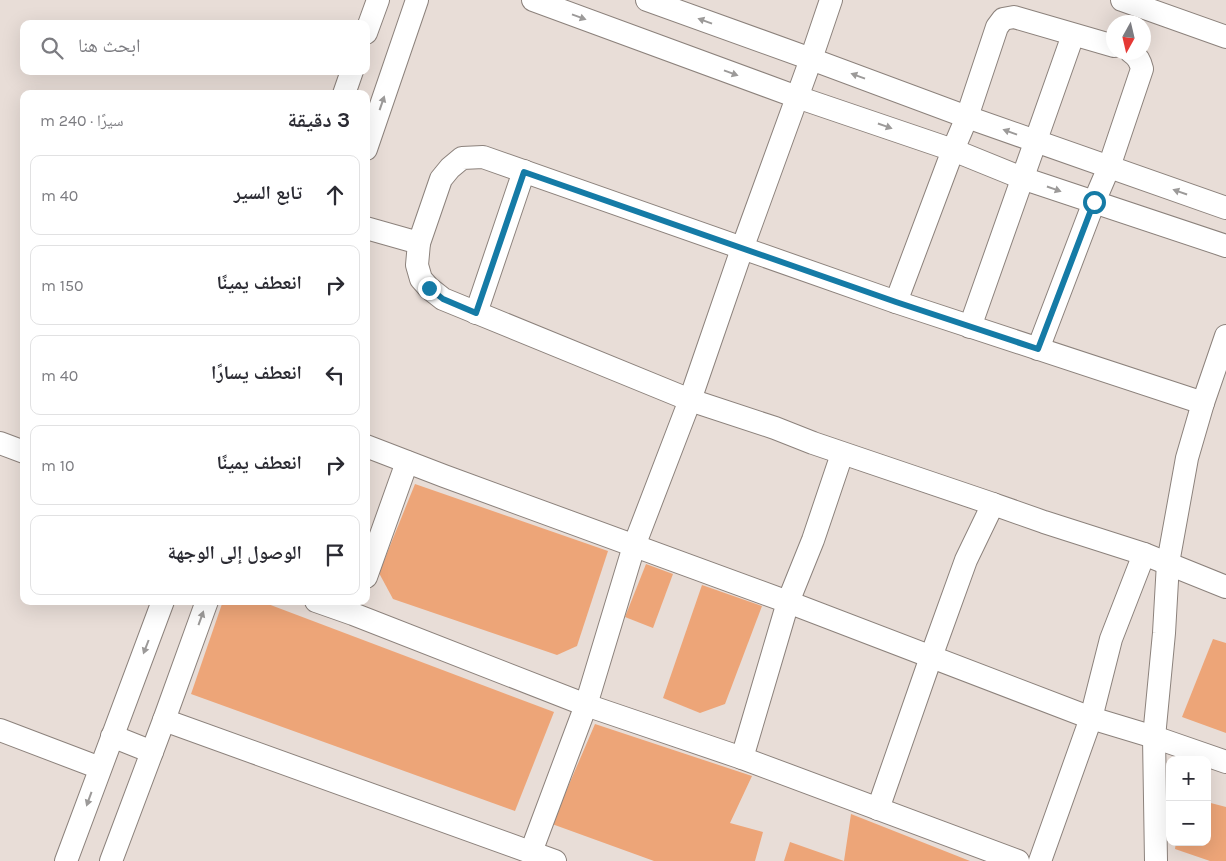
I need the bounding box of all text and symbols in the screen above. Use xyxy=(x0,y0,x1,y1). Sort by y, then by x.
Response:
one-way arrow xyxy=(572,13,587,21)
north arrow xyxy=(1106,15,1151,60)
one-way arrow xyxy=(697,17,712,25)
search box xyxy=(20,20,370,75)
icon: search xyxy=(38,34,66,62)
text: ابحث هنا xyxy=(78,35,140,57)
one-way arrow xyxy=(724,70,739,77)
one-way arrow xyxy=(850,72,865,80)
one-way arrow xyxy=(379,96,386,111)
text: 3 دقيقة xyxy=(288,108,350,132)
text: سيرًا · 240 m xyxy=(40,111,124,130)
one-way arrow xyxy=(877,123,892,131)
one-way arrow xyxy=(1002,128,1017,136)
icon: ahead xyxy=(321,181,349,209)
text: تابع السير xyxy=(234,182,302,204)
one-way arrow xyxy=(1046,185,1061,193)
text: 40 m xyxy=(41,186,78,205)
one-way arrow xyxy=(1172,188,1187,196)
route start xyxy=(1083,191,1106,214)
icon: right xyxy=(321,271,349,299)
text: انعطف يمينًا xyxy=(217,272,302,294)
text: 150 m xyxy=(41,276,84,295)
route end xyxy=(418,277,441,300)
icon: left xyxy=(321,361,349,389)
text: انعطف يسارًا xyxy=(211,362,302,384)
text: 40 m xyxy=(41,366,78,385)
icon: right xyxy=(321,451,349,479)
text: انعطف يمينًا xyxy=(217,452,302,474)
text: 10 m xyxy=(41,456,75,475)
icon: arrive xyxy=(321,541,349,569)
text: الوصول إلى الوجهة xyxy=(167,542,302,564)
one-way arrow xyxy=(198,611,205,626)
one-way arrow xyxy=(142,640,150,655)
map controls xyxy=(1166,756,1211,846)
button: + xyxy=(1166,756,1211,801)
one-way arrow xyxy=(85,792,93,807)
button: − xyxy=(1166,801,1211,846)

